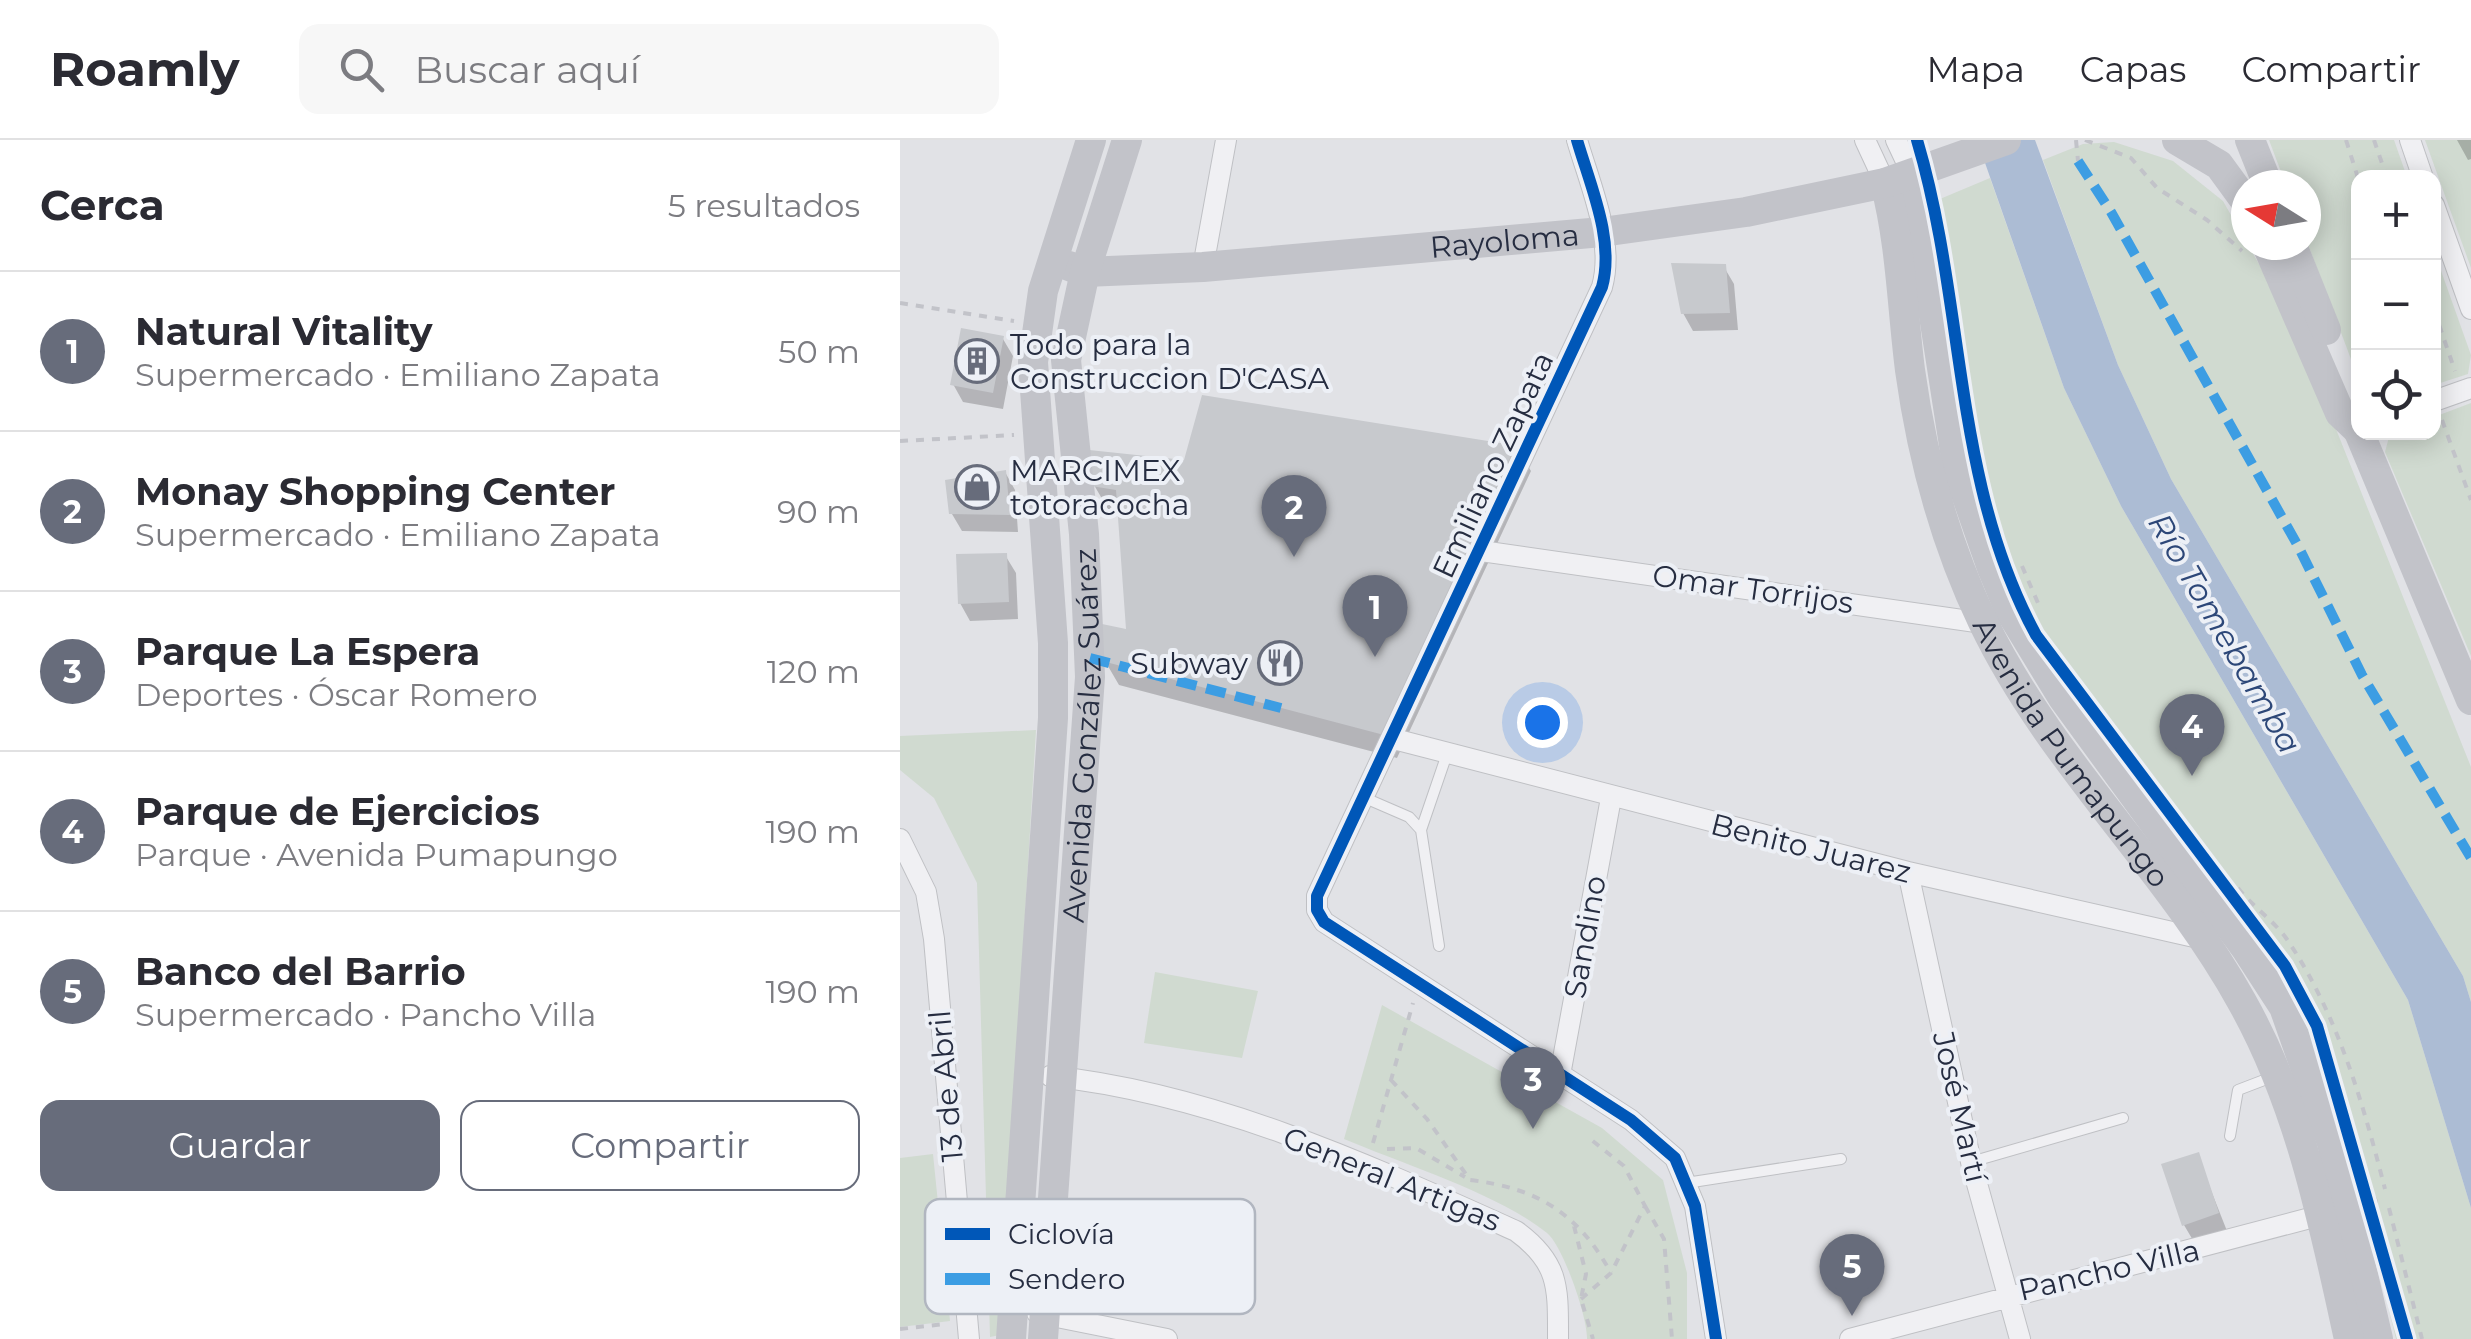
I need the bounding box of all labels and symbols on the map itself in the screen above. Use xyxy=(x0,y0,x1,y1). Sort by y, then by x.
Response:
north arrow xyxy=(2231,170,2321,260)
street label: Rayoloma xyxy=(1428,216,1581,266)
place label: Todo para la Construccion D'CASA xyxy=(1010,326,1329,397)
building icon: Todo para la Construccion D'CASA xyxy=(954,338,1000,384)
street label: Emiliano Zapata xyxy=(1424,346,1562,584)
place label: MARCIMEX totoracocha xyxy=(1010,452,1189,523)
shop icon: MARCIMEX totoracocha xyxy=(954,464,1000,510)
pin: 2 xyxy=(1262,474,1326,557)
water label: Río Tomebamba xyxy=(2140,506,2310,760)
street label: Avenida González Suárez xyxy=(1054,548,1109,924)
street label: Omar Torrijos xyxy=(1650,557,1856,621)
pin: 1 xyxy=(1342,574,1408,657)
street label: Avenida Pumapungo xyxy=(1965,612,2178,894)
restaurant icon: Subway xyxy=(1257,640,1303,686)
place label: Subway xyxy=(1130,645,1249,682)
pin: 4 xyxy=(2160,694,2224,776)
your location xyxy=(1517,697,1568,748)
street label: Benito Juarez xyxy=(1707,805,1915,891)
street label: Sandino xyxy=(1556,873,1614,1001)
street label: 13 de Abril xyxy=(921,1009,971,1163)
street label: José Martí xyxy=(1924,1027,1996,1188)
pin: 3 xyxy=(1500,1046,1566,1129)
street label: General Artigas xyxy=(1278,1119,1506,1239)
legend xyxy=(925,1199,1255,1314)
text: Ciclovía xyxy=(1008,1217,1115,1251)
street label: Pancho Villa xyxy=(2015,1231,2203,1309)
pin: 5 xyxy=(1820,1234,1884,1316)
text: Sendero xyxy=(1008,1262,1125,1296)

